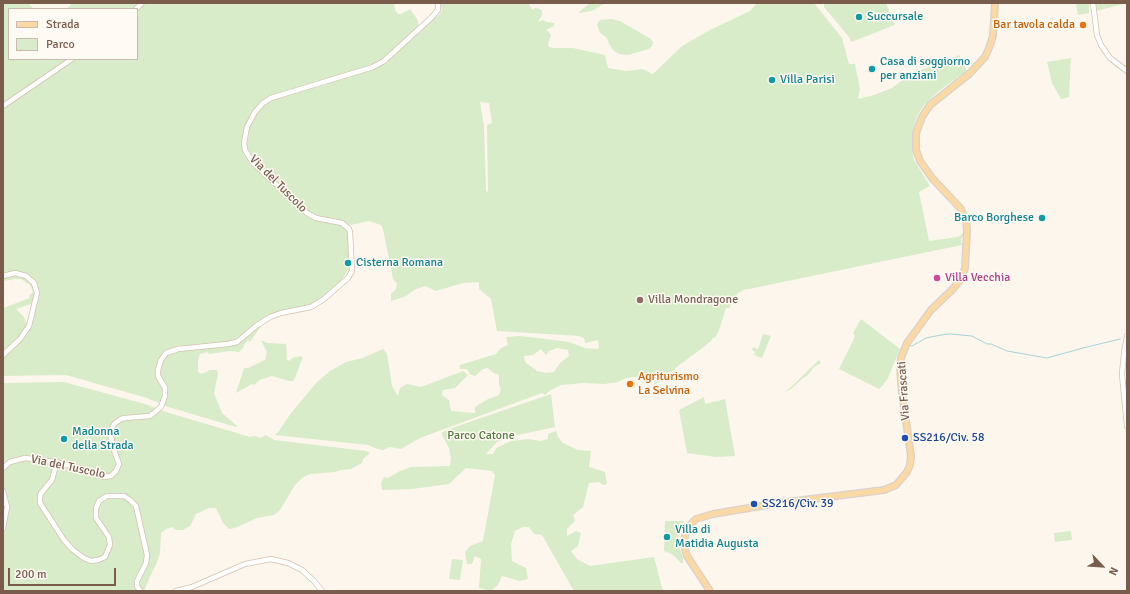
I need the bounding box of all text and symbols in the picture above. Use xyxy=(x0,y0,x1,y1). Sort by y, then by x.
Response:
legend xyxy=(8,8,138,60)
place label: Succursale xyxy=(867,10,923,24)
marker: Succursale xyxy=(854,12,864,22)
text: Strada xyxy=(46,17,80,32)
place label: Bar tavola calda xyxy=(993,18,1075,32)
marker: Bar tavola calda xyxy=(1078,20,1088,30)
text: Parco xyxy=(46,37,75,52)
place label: Casa di soggiorno per anziani xyxy=(880,55,970,83)
marker: Casa di soggiorno per anziani xyxy=(867,64,877,74)
place label: Villa Parisi xyxy=(780,73,835,87)
marker: Villa Parisi xyxy=(767,75,777,85)
street label: Via del Tuscolo xyxy=(246,152,310,216)
place label: Barco Borghese xyxy=(954,211,1034,225)
marker: Barco Borghese xyxy=(1037,213,1047,223)
place label: Cisterna Romana xyxy=(356,256,443,270)
marker: Cisterna Romana xyxy=(343,258,353,268)
place label: Villa Vecchia xyxy=(945,271,1010,285)
marker: Villa Vecchia xyxy=(932,273,942,283)
place label: Villa Mondragone xyxy=(648,293,738,307)
marker: Villa Mondragone xyxy=(635,295,645,305)
street label: Via Frascati xyxy=(895,361,913,421)
place label: Agriturismo La Selvina xyxy=(638,370,699,398)
marker: Agriturismo La Selvina xyxy=(625,379,635,389)
place label: Madonna della Strada xyxy=(72,425,134,453)
park label: Parco Catone xyxy=(447,429,515,443)
place label: SS216/Civ. 58 xyxy=(913,431,984,445)
marker: SS216/Civ. 58 xyxy=(900,433,910,443)
marker: Madonna della Strada xyxy=(59,434,69,444)
street label: Via del Tuscolo xyxy=(30,452,106,482)
place label: SS216/Civ. 39 xyxy=(762,497,833,511)
marker: SS216/Civ. 39 xyxy=(749,499,759,509)
place label: Villa di Matidia Augusta xyxy=(675,523,759,551)
marker: Villa di Matidia Augusta xyxy=(662,532,672,542)
north arrow xyxy=(1082,546,1122,586)
scale bar xyxy=(10,560,118,586)
text: N xyxy=(1106,565,1121,577)
text: 200 m xyxy=(15,567,47,582)

